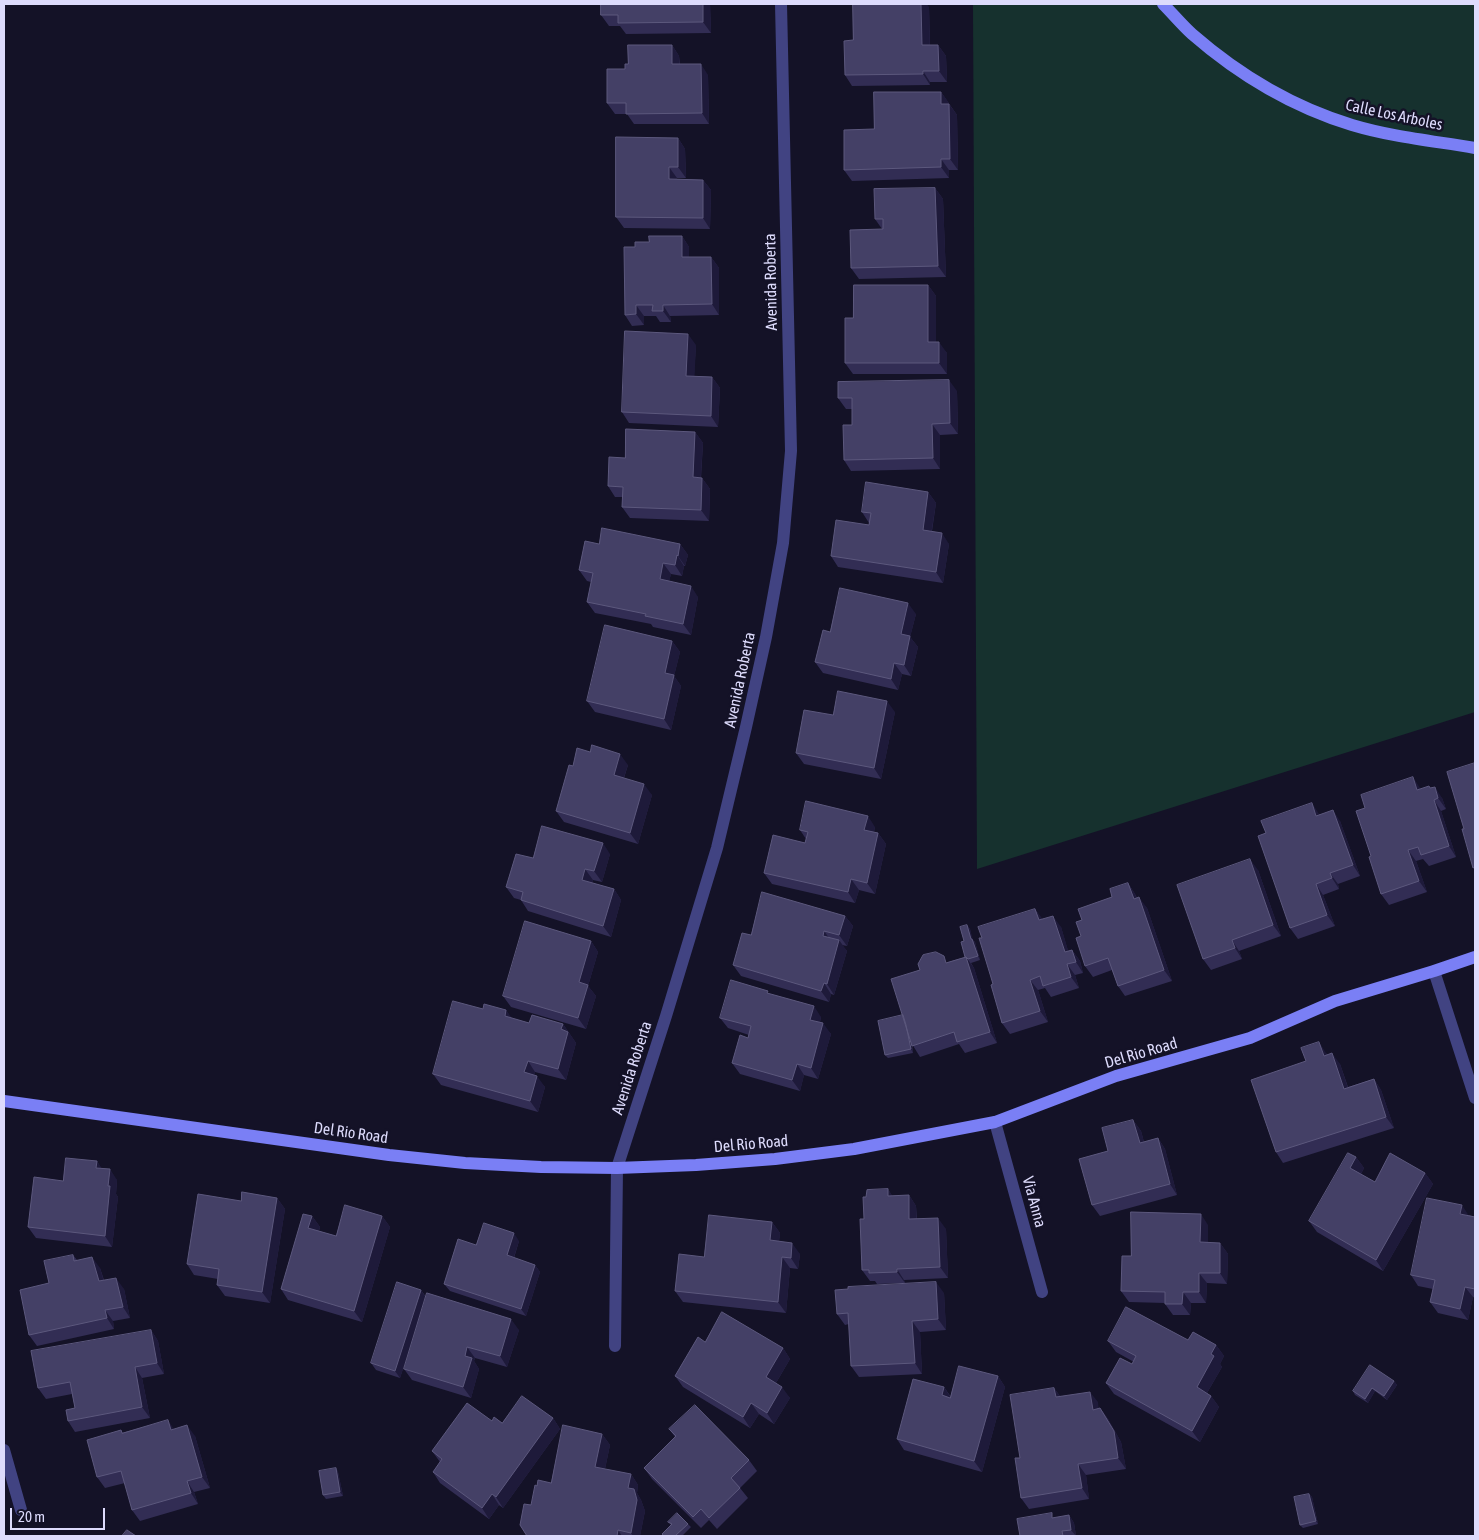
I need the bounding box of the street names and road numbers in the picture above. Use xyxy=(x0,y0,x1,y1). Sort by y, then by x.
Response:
street label: Calle Los Arboles xyxy=(1344,95,1444,135)
street label: Avenida Roberta xyxy=(761,233,781,331)
street label: Avenida Roberta xyxy=(721,630,759,730)
street label: Avenida Roberta xyxy=(608,1019,656,1117)
street label: Del Rio Road xyxy=(1103,1033,1179,1073)
street label: Del Rio Road xyxy=(313,1118,389,1148)
street label: Del Rio Road xyxy=(713,1131,789,1157)
street label: Via Anna xyxy=(1018,1174,1050,1230)

